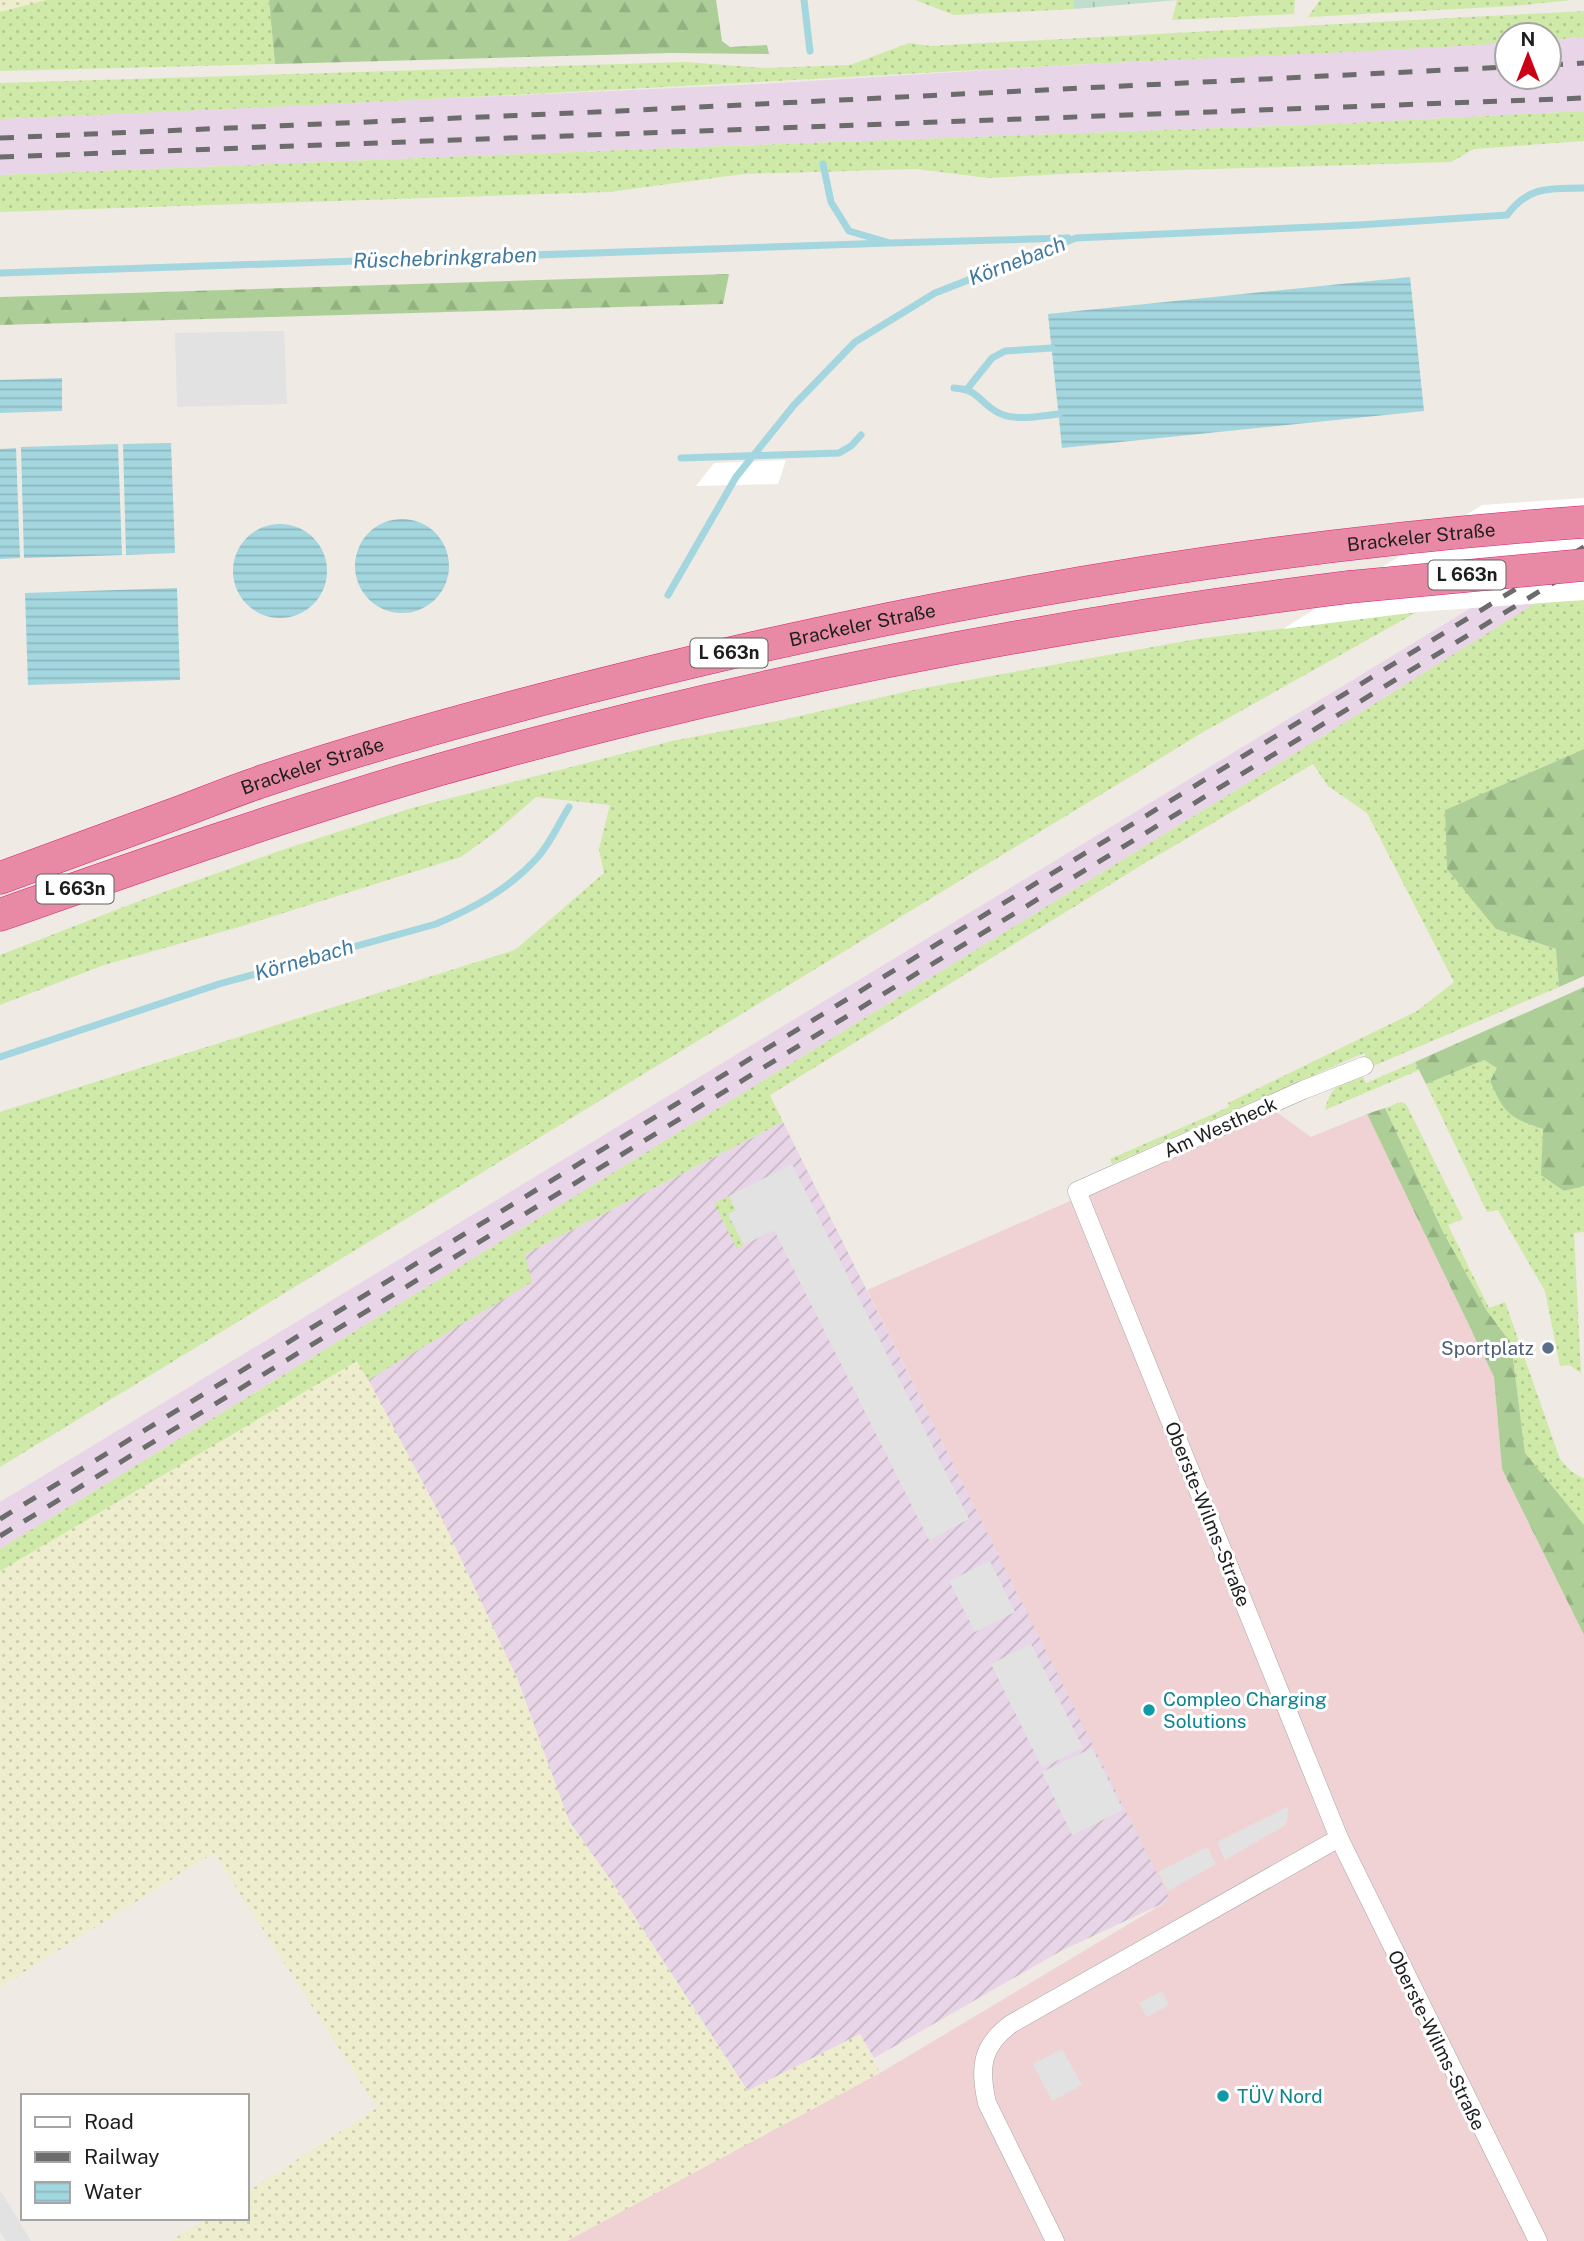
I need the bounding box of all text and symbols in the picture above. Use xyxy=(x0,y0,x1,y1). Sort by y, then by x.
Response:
north arrow xyxy=(1493,21,1563,91)
text: N xyxy=(1521,28,1535,50)
water label: Körnebach xyxy=(965,231,1069,290)
water label: Rüschebrinkgraben xyxy=(352,242,537,273)
street label: Brackeler Straße xyxy=(1346,518,1496,555)
road number: L 663n xyxy=(1428,560,1506,590)
street label: Brackeler Straße xyxy=(787,599,937,651)
road number: L 663n xyxy=(690,638,768,668)
street label: Brackeler Straße xyxy=(238,733,386,799)
road number: L 663n xyxy=(36,874,114,904)
water label: Körnebach xyxy=(252,934,356,986)
street label: Am Westheck xyxy=(1160,1092,1280,1162)
place label: Sportplatz xyxy=(1441,1337,1534,1359)
marker: Sportplatz xyxy=(1540,1340,1556,1356)
street label: Oberste-Wilms-Straße xyxy=(1161,1418,1255,1610)
place label: Compleo Charging Solutions xyxy=(1163,1688,1327,1732)
marker: Compleo Charging Solutions xyxy=(1141,1702,1157,1718)
street label: Oberste-Wilms-Straße xyxy=(1384,1946,1490,2134)
place label: TÜV Nord xyxy=(1237,2085,1323,2107)
marker: TÜV Nord xyxy=(1215,2088,1231,2104)
legend xyxy=(21,2094,248,2220)
text: Road xyxy=(84,2109,134,2134)
text: Railway xyxy=(84,2144,160,2169)
text: Water xyxy=(84,2179,142,2204)

